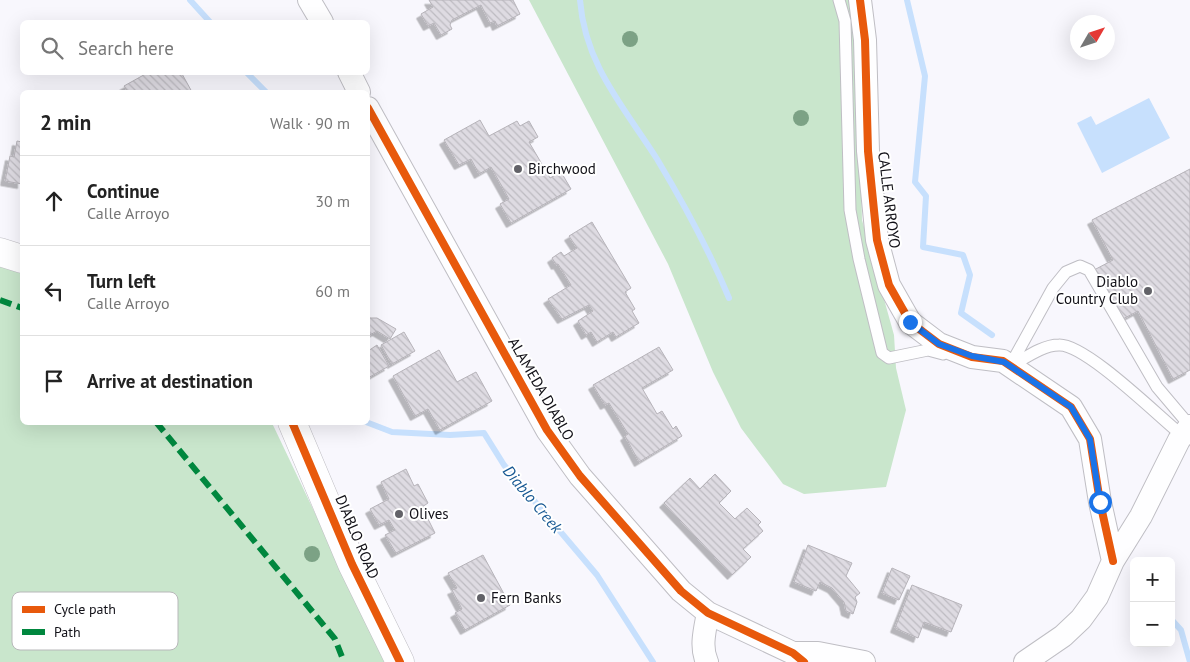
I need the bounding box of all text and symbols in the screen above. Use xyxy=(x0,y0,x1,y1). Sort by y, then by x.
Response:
north arrow xyxy=(1070,15,1115,60)
search box xyxy=(20,20,370,75)
icon: search xyxy=(38,34,66,62)
text: Search here xyxy=(78,36,174,60)
text: 2 min xyxy=(40,109,91,136)
text: Walk · 90 m xyxy=(270,113,350,133)
street label: CALLE ARROYO xyxy=(874,150,905,250)
place label: Birchwood xyxy=(528,159,596,178)
marker: Birchwood xyxy=(512,163,524,175)
text: Continue xyxy=(87,179,159,203)
icon: ahead xyxy=(40,187,68,215)
text: 30 m xyxy=(315,191,350,211)
text: Calle Arroyo xyxy=(87,203,170,223)
text: Turn left xyxy=(87,269,156,293)
place label: Diablo Country Club xyxy=(1056,272,1138,308)
icon: left xyxy=(40,277,68,305)
text: 60 m xyxy=(315,281,350,301)
marker: Diablo Country Club xyxy=(1142,285,1154,297)
text: Calle Arroyo xyxy=(87,293,170,313)
route end xyxy=(899,311,922,334)
street label: ALAMEDA DIABLO xyxy=(504,334,579,444)
icon: arrive xyxy=(40,367,68,395)
text: Arrive at destination xyxy=(87,369,253,393)
water label: Diablo Creek xyxy=(499,461,568,538)
route start xyxy=(1089,491,1112,514)
street label: DIABLO ROAD xyxy=(331,492,384,582)
place label: Olives xyxy=(409,504,449,523)
marker: Olives xyxy=(393,508,405,520)
map controls xyxy=(1130,557,1175,647)
button: + xyxy=(1130,557,1175,602)
place label: Fern Banks xyxy=(491,588,562,607)
legend xyxy=(12,592,178,650)
marker: Fern Banks xyxy=(475,592,487,604)
text: Cycle path xyxy=(54,600,116,618)
button: − xyxy=(1130,602,1175,647)
text: Path xyxy=(54,623,81,641)

